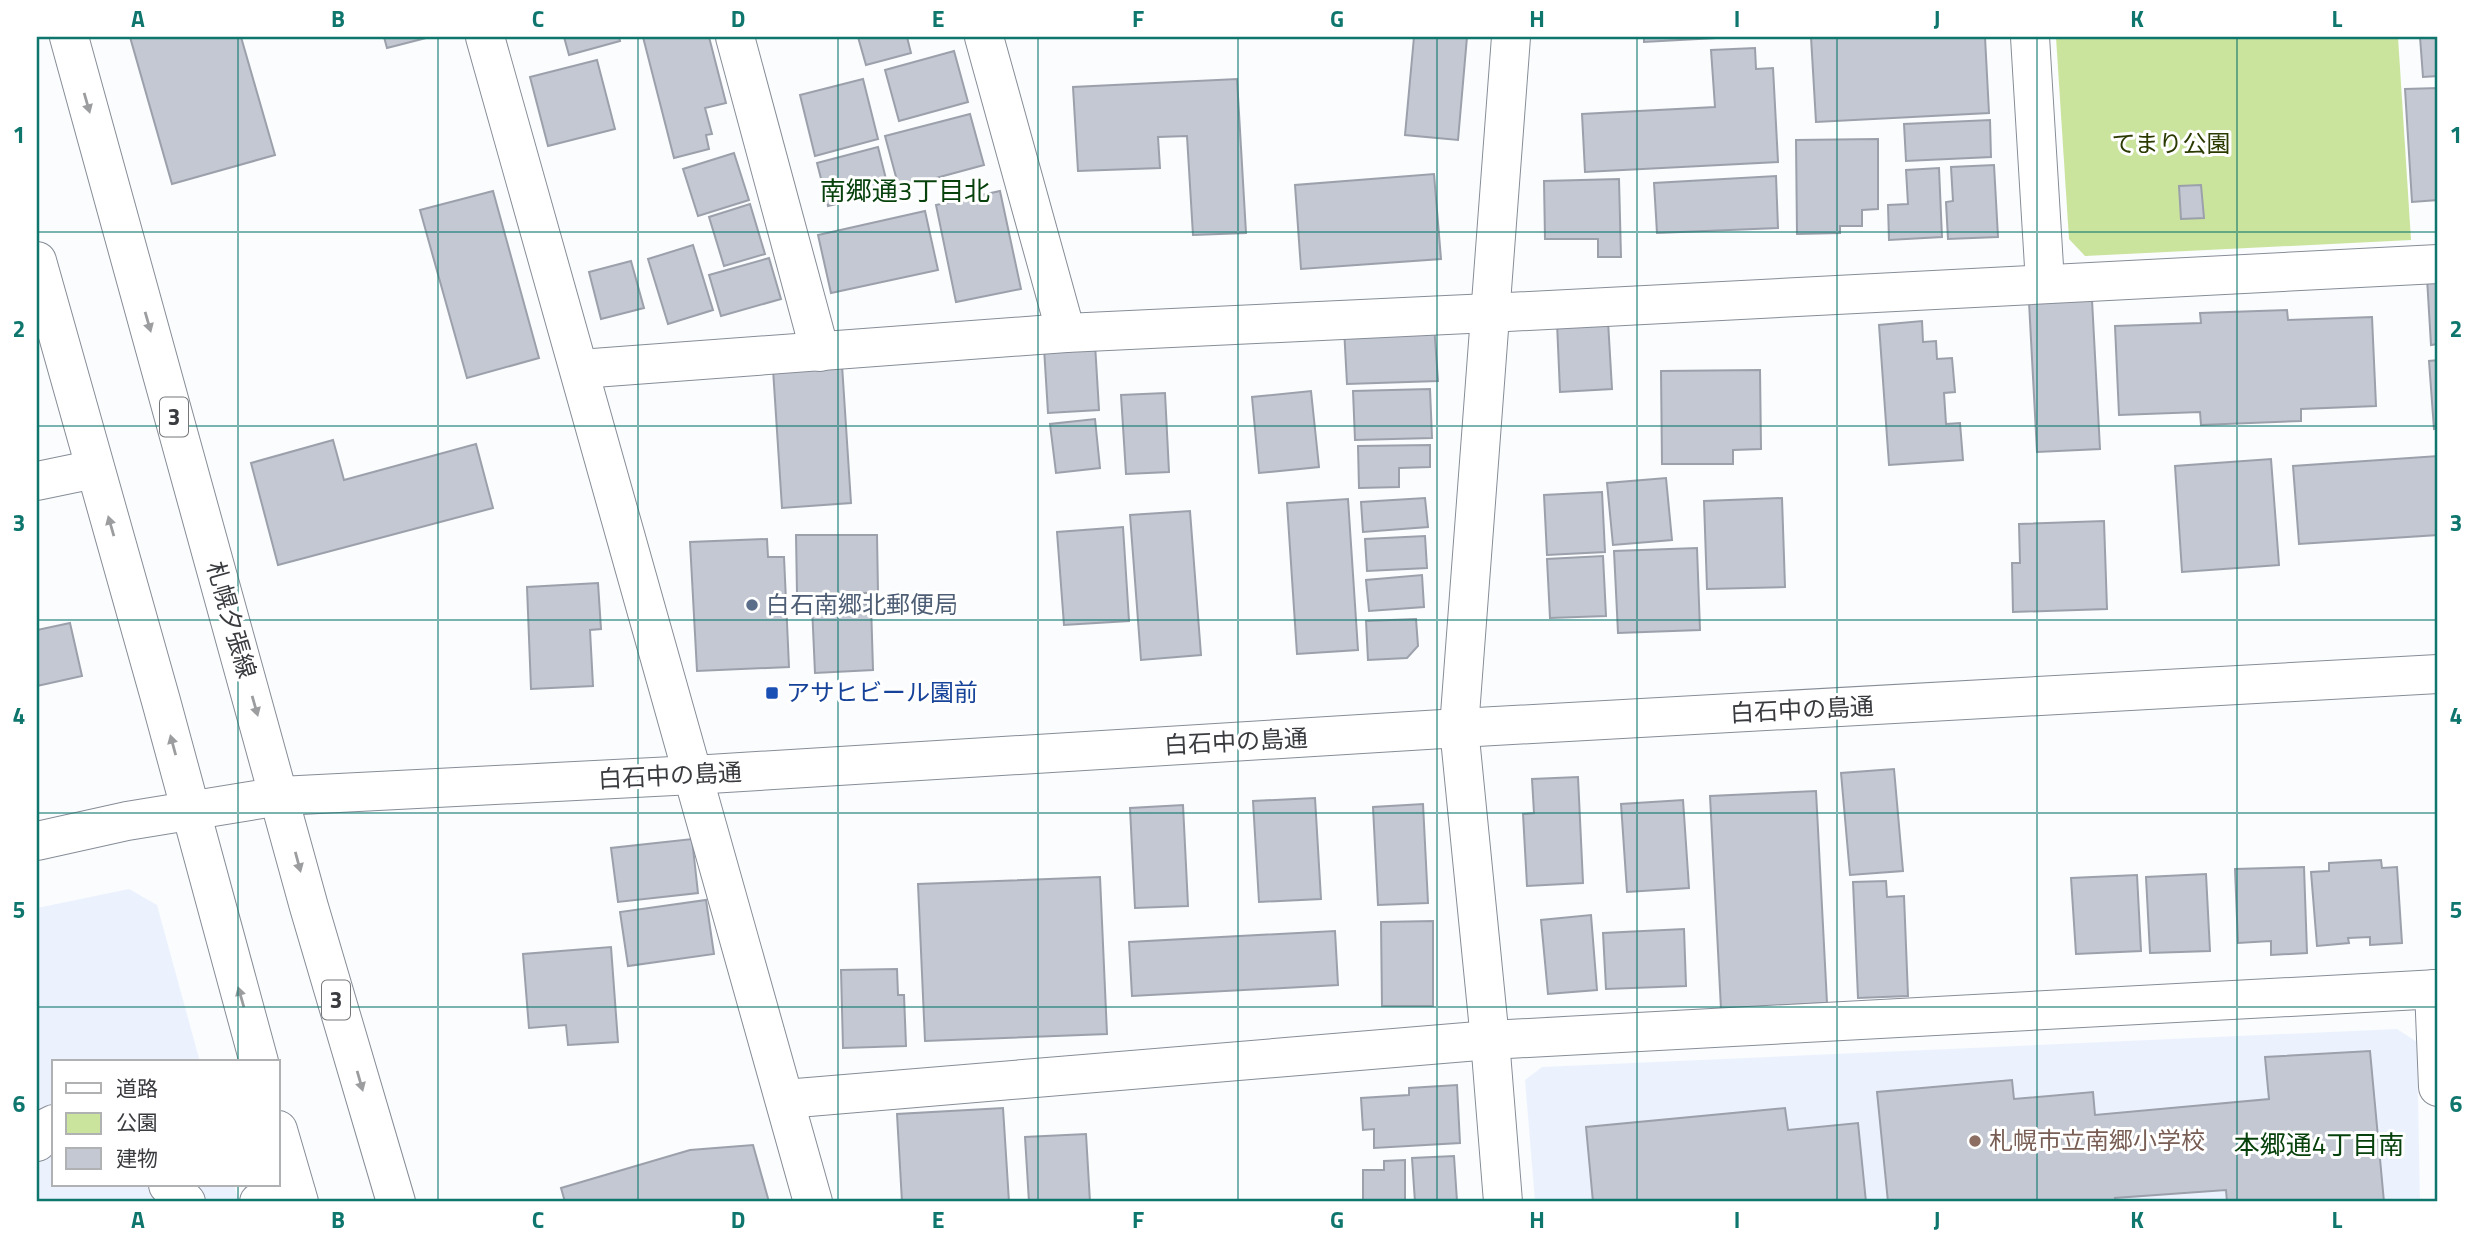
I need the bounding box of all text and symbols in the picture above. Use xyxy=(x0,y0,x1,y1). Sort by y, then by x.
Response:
text: A xyxy=(131,1,145,36)
text: B xyxy=(331,1,345,36)
text: C xyxy=(532,1,544,36)
text: D xyxy=(731,1,745,36)
text: E xyxy=(932,1,944,36)
text: F xyxy=(1132,1,1144,36)
text: G xyxy=(1330,1,1344,36)
text: H xyxy=(1529,1,1545,36)
text: I xyxy=(1734,1,1740,36)
text: J xyxy=(1934,1,1940,36)
text: K xyxy=(2130,1,2144,36)
text: L xyxy=(2332,1,2343,36)
one-way arrow xyxy=(82,92,93,114)
text: 1 xyxy=(13,117,25,152)
text: 1 xyxy=(2450,117,2462,152)
park label: てまり公園 xyxy=(2112,125,2230,161)
district label: 南郷通3丁目北 xyxy=(820,171,990,210)
text: 2 xyxy=(13,311,25,346)
one-way arrow xyxy=(143,311,154,333)
text: 2 xyxy=(2450,311,2462,346)
road number: 3 xyxy=(160,398,188,436)
text: 3 xyxy=(13,505,25,540)
text: 3 xyxy=(2450,505,2462,540)
one-way arrow xyxy=(106,515,116,536)
street label: 札幌夕張線 xyxy=(198,557,266,682)
place label: 白石南郷北郵便局 xyxy=(766,586,958,622)
marker: 白石南郷北郵便局 xyxy=(744,597,760,613)
place label: アサヒビール園前 xyxy=(786,674,978,710)
marker: アサヒビール園前 xyxy=(764,685,780,701)
street label: 白石中の島通 xyxy=(1729,687,1875,731)
one-way arrow xyxy=(250,696,260,717)
text: 4 xyxy=(13,698,25,733)
text: 4 xyxy=(2450,698,2462,733)
street label: 白石中の島通 xyxy=(1163,719,1309,763)
one-way arrow xyxy=(167,734,177,755)
street label: 白石中の島通 xyxy=(597,753,743,797)
one-way arrow xyxy=(293,851,304,873)
text: 5 xyxy=(13,892,25,927)
text: 5 xyxy=(2450,892,2462,927)
road number: 3 xyxy=(322,981,350,1020)
one-way arrow xyxy=(235,986,245,1007)
legend xyxy=(52,1060,280,1186)
one-way arrow xyxy=(356,1071,366,1092)
text: 道路 xyxy=(116,1072,158,1104)
text: 6 xyxy=(13,1086,26,1121)
text: 6 xyxy=(2450,1086,2463,1121)
text: 公園 xyxy=(116,1106,158,1138)
place label: 札幌市立南郷小学校 xyxy=(1989,1122,2205,1158)
district label: 本郷通4丁目南 xyxy=(2234,1125,2404,1164)
marker: 札幌市立南郷小学校 xyxy=(1967,1133,1983,1149)
text: 建物 xyxy=(116,1142,158,1174)
text: A xyxy=(131,1202,145,1237)
text: B xyxy=(331,1202,345,1237)
text: C xyxy=(532,1202,544,1237)
text: D xyxy=(731,1202,745,1237)
text: E xyxy=(932,1202,944,1237)
text: F xyxy=(1132,1202,1144,1237)
text: G xyxy=(1330,1202,1344,1237)
text: H xyxy=(1529,1202,1545,1237)
text: I xyxy=(1734,1202,1740,1237)
text: J xyxy=(1934,1202,1940,1237)
text: K xyxy=(2130,1202,2144,1237)
text: L xyxy=(2332,1202,2343,1237)

